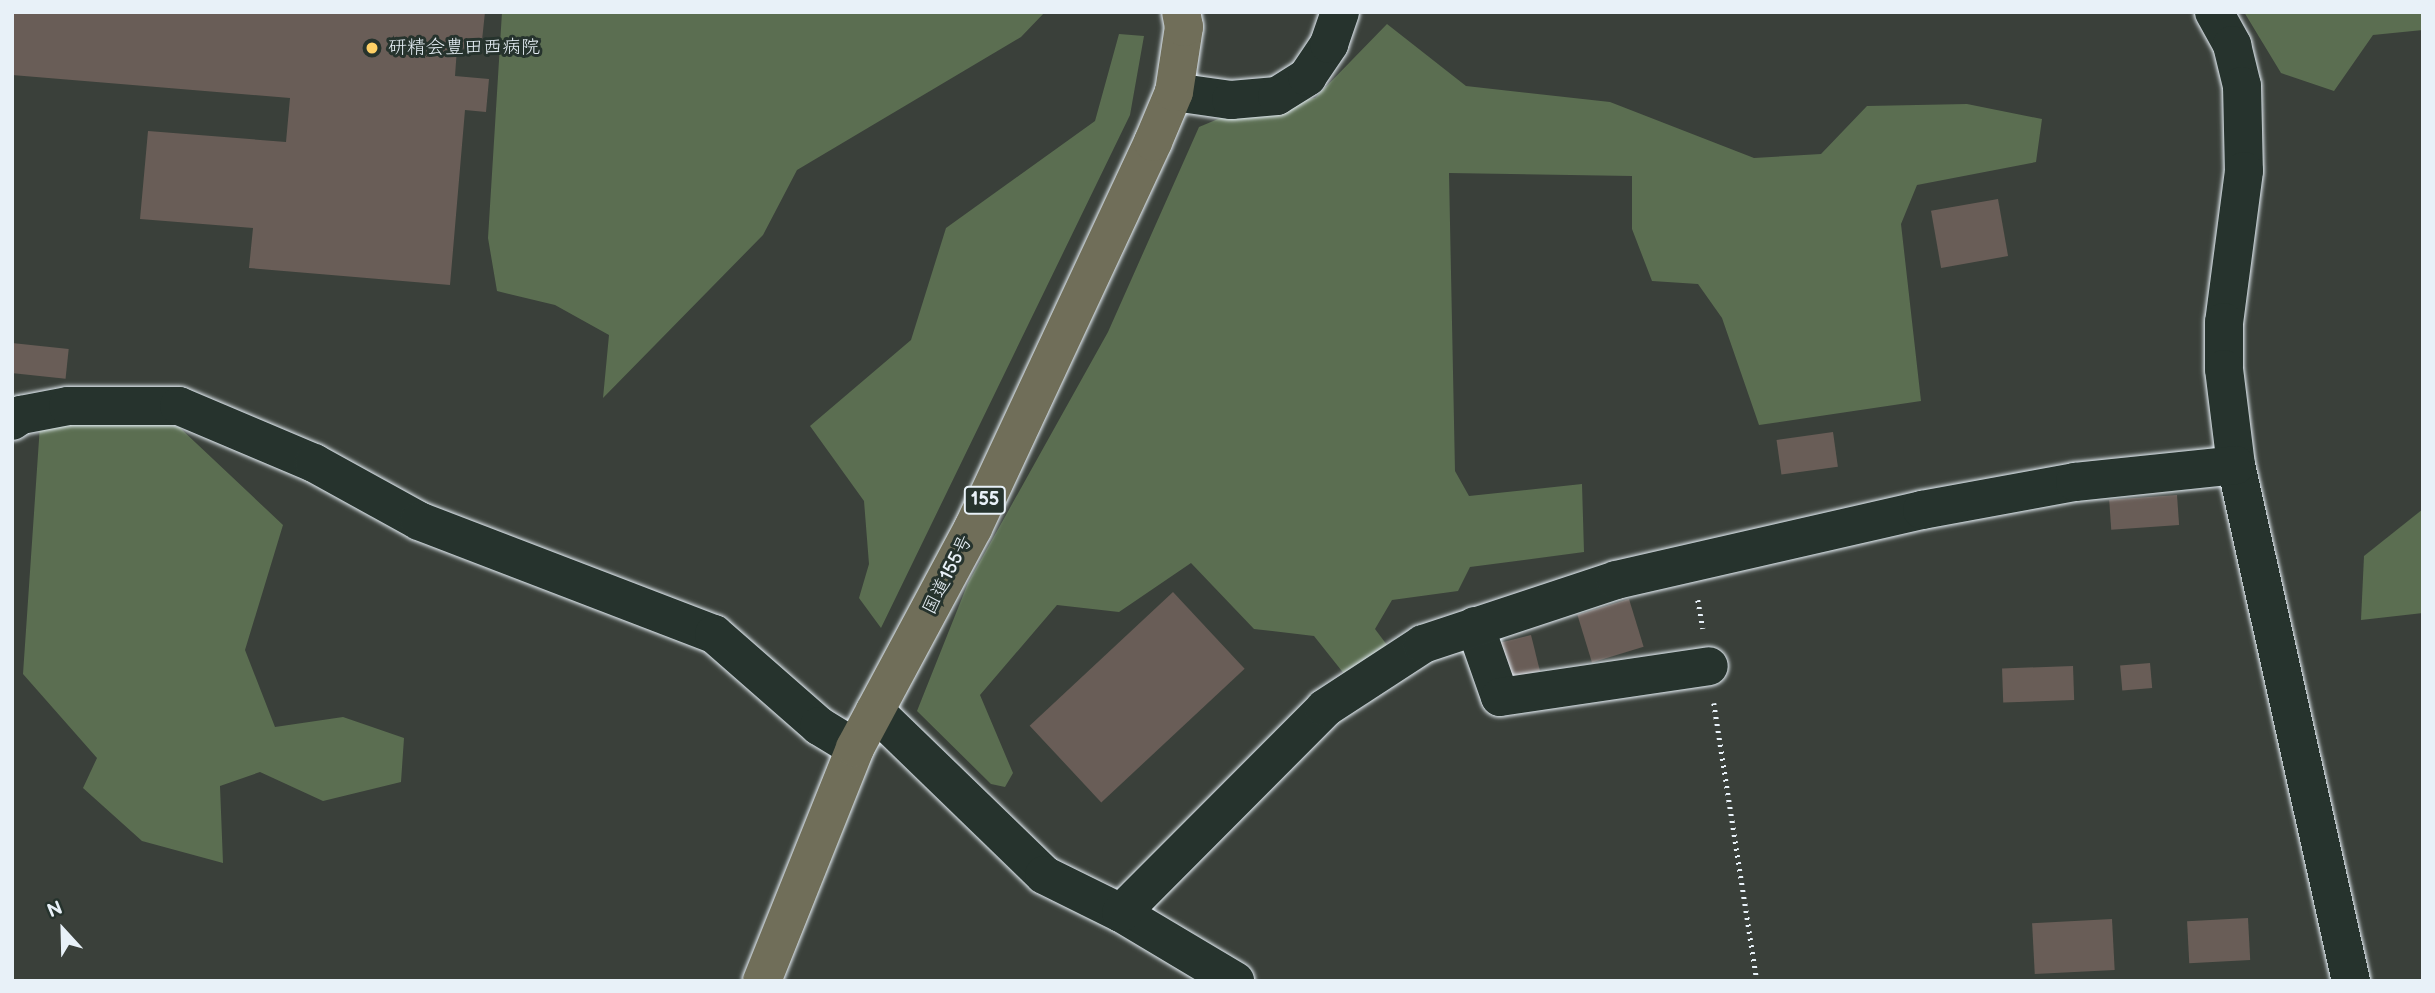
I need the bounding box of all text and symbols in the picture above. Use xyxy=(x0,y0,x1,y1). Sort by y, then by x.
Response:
place label: 研精会豊田西病院 xyxy=(388,37,540,59)
marker: 研精会豊田西病院 xyxy=(362,38,382,58)
road number: 155 xyxy=(962,486,1008,514)
street label: 国道155号 xyxy=(918,531,978,619)
north arrow xyxy=(28,895,98,965)
text: N xyxy=(44,897,66,923)

